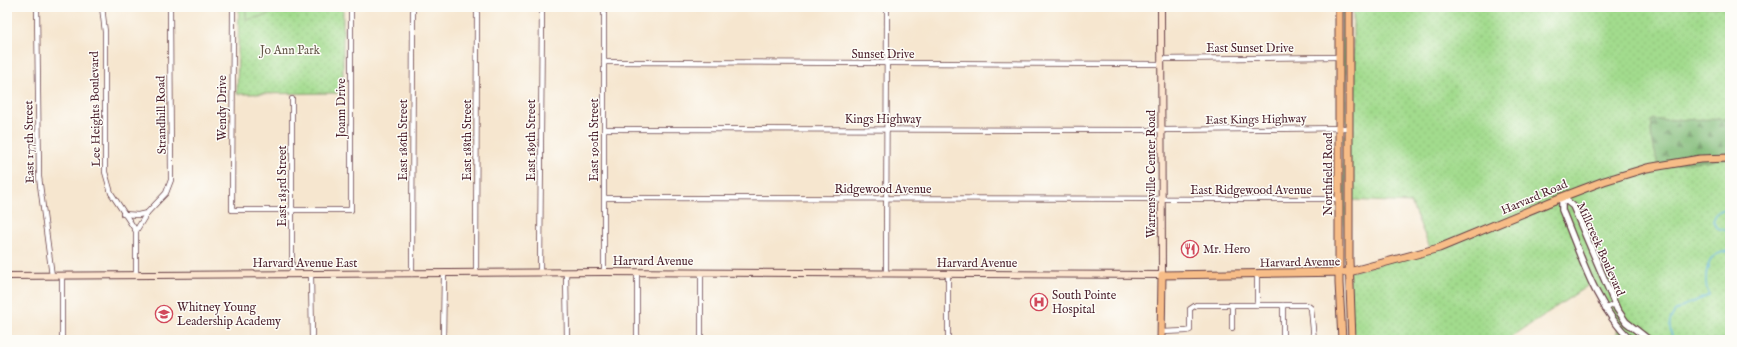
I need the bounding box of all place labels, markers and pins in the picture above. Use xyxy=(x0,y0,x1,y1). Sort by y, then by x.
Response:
restaurant icon: Mr. Hero xyxy=(1180,239,1200,259)
place label: Mr. Hero xyxy=(1203,242,1251,257)
place label: South Pointe Hospital xyxy=(1052,288,1117,318)
hospital icon: South Pointe Hospital xyxy=(1029,292,1049,312)
place label: Whitney Young Leadership Academy xyxy=(177,300,281,330)
school or university icon: Whitney Young Leadership Academy xyxy=(154,304,174,324)

